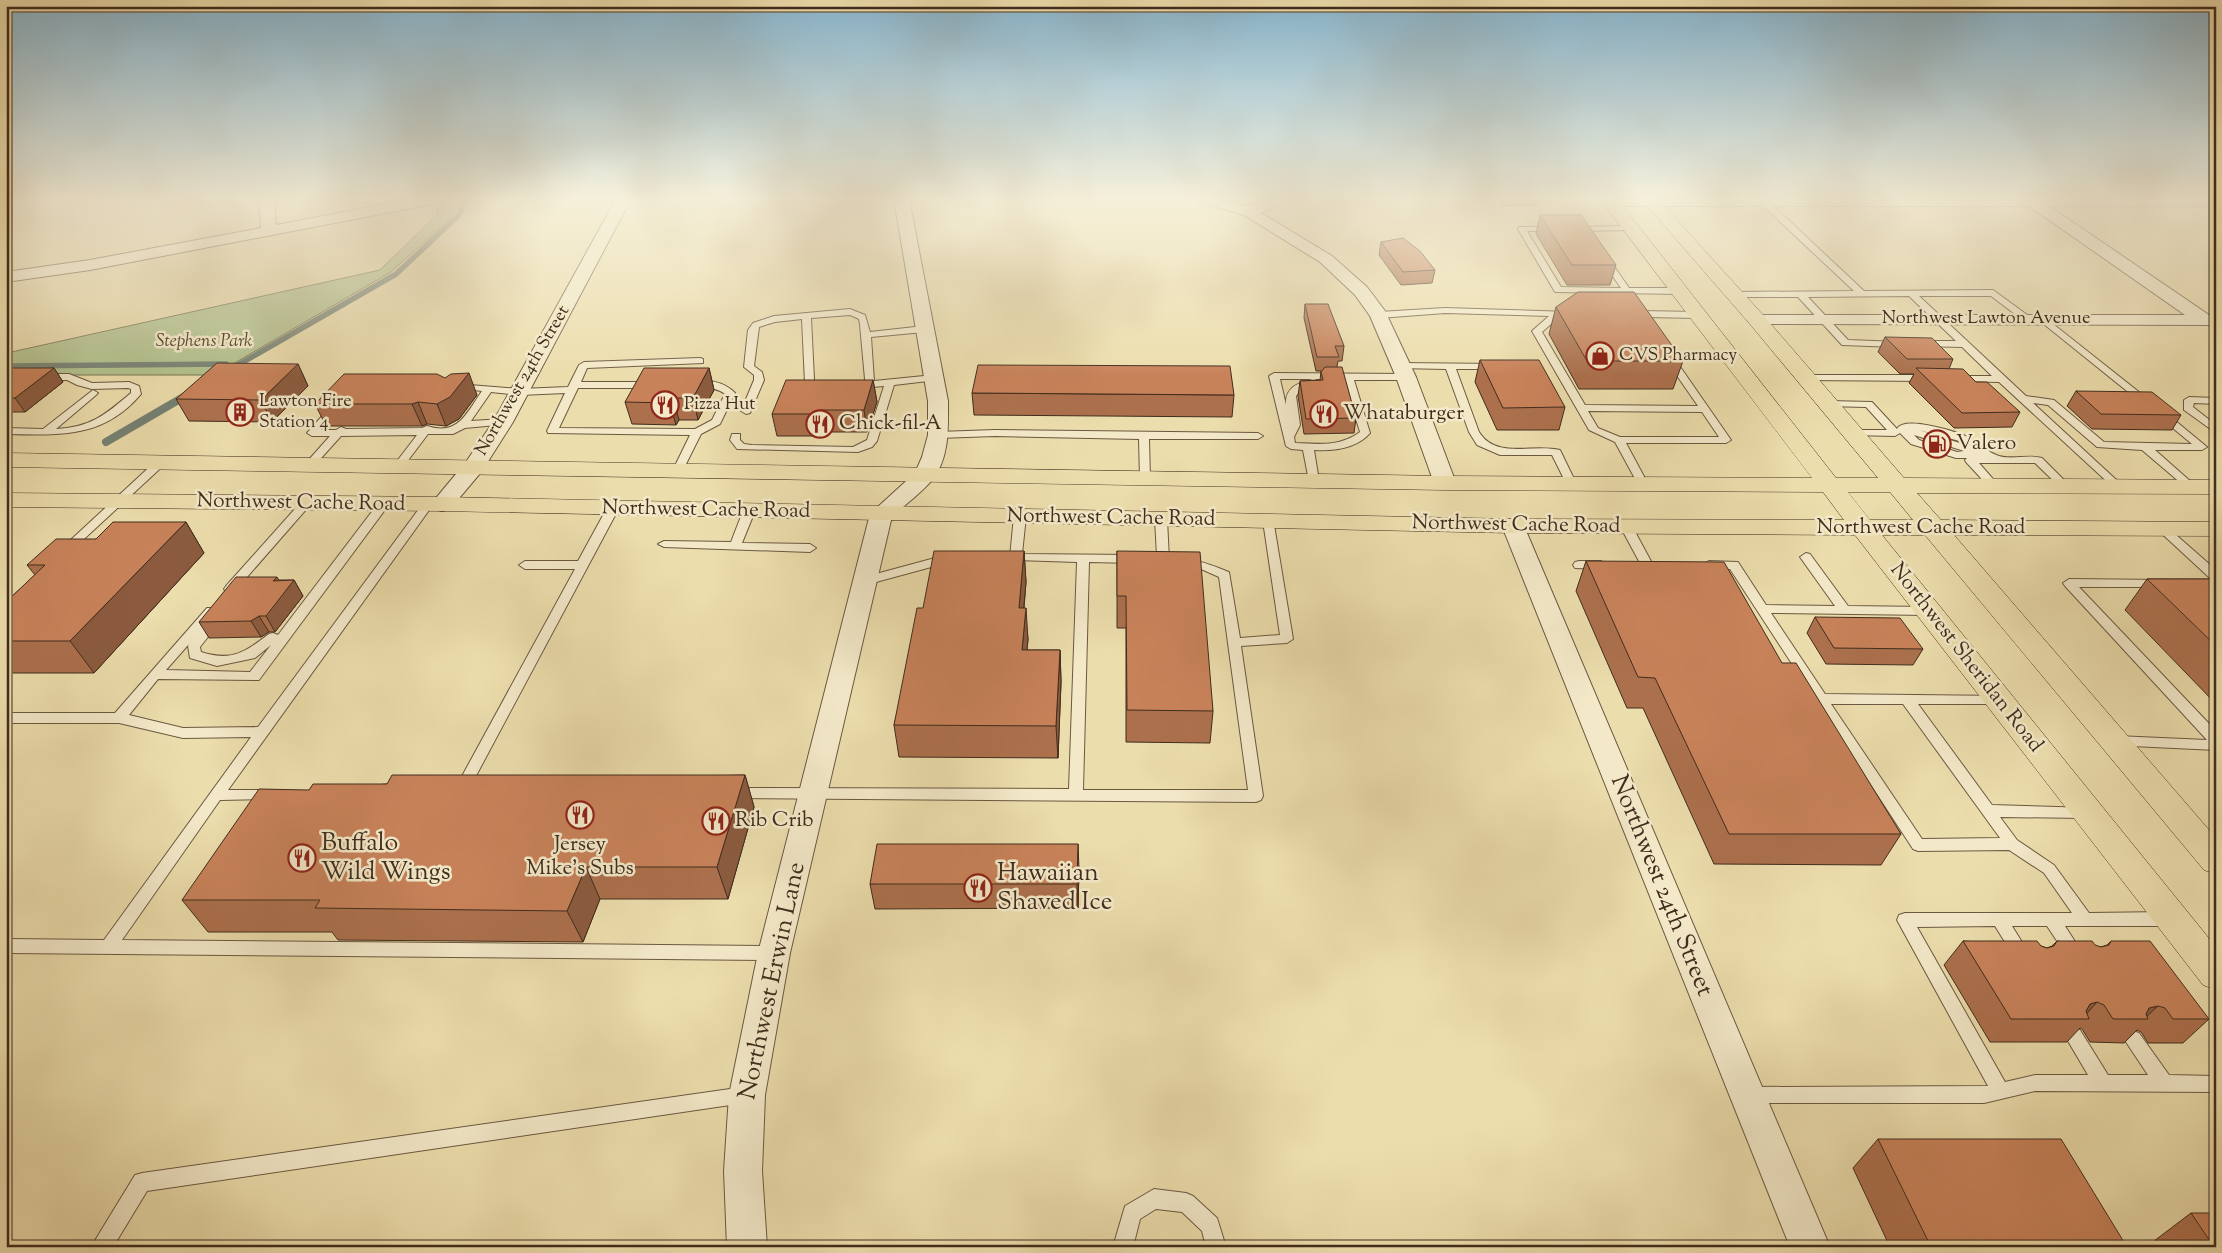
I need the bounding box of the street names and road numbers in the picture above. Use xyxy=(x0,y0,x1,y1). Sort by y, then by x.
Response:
street label: Northwest 24th Street xyxy=(469,301,577,461)
street label: Northwest Lawton Avenue xyxy=(1882,306,2090,332)
street label: Northwest Cache Road xyxy=(196,486,406,520)
street label: Northwest Cache Road xyxy=(601,493,811,527)
street label: Northwest Cache Road xyxy=(1006,501,1216,535)
street label: Northwest Cache Road xyxy=(1411,508,1621,542)
street label: Northwest Cache Road xyxy=(1817,513,2026,543)
street label: Northwest Sheridan Road xyxy=(1882,557,2050,759)
street label: Northwest 24th Street xyxy=(1600,770,1722,1003)
street label: Northwest Erwin Lane xyxy=(730,859,816,1103)

